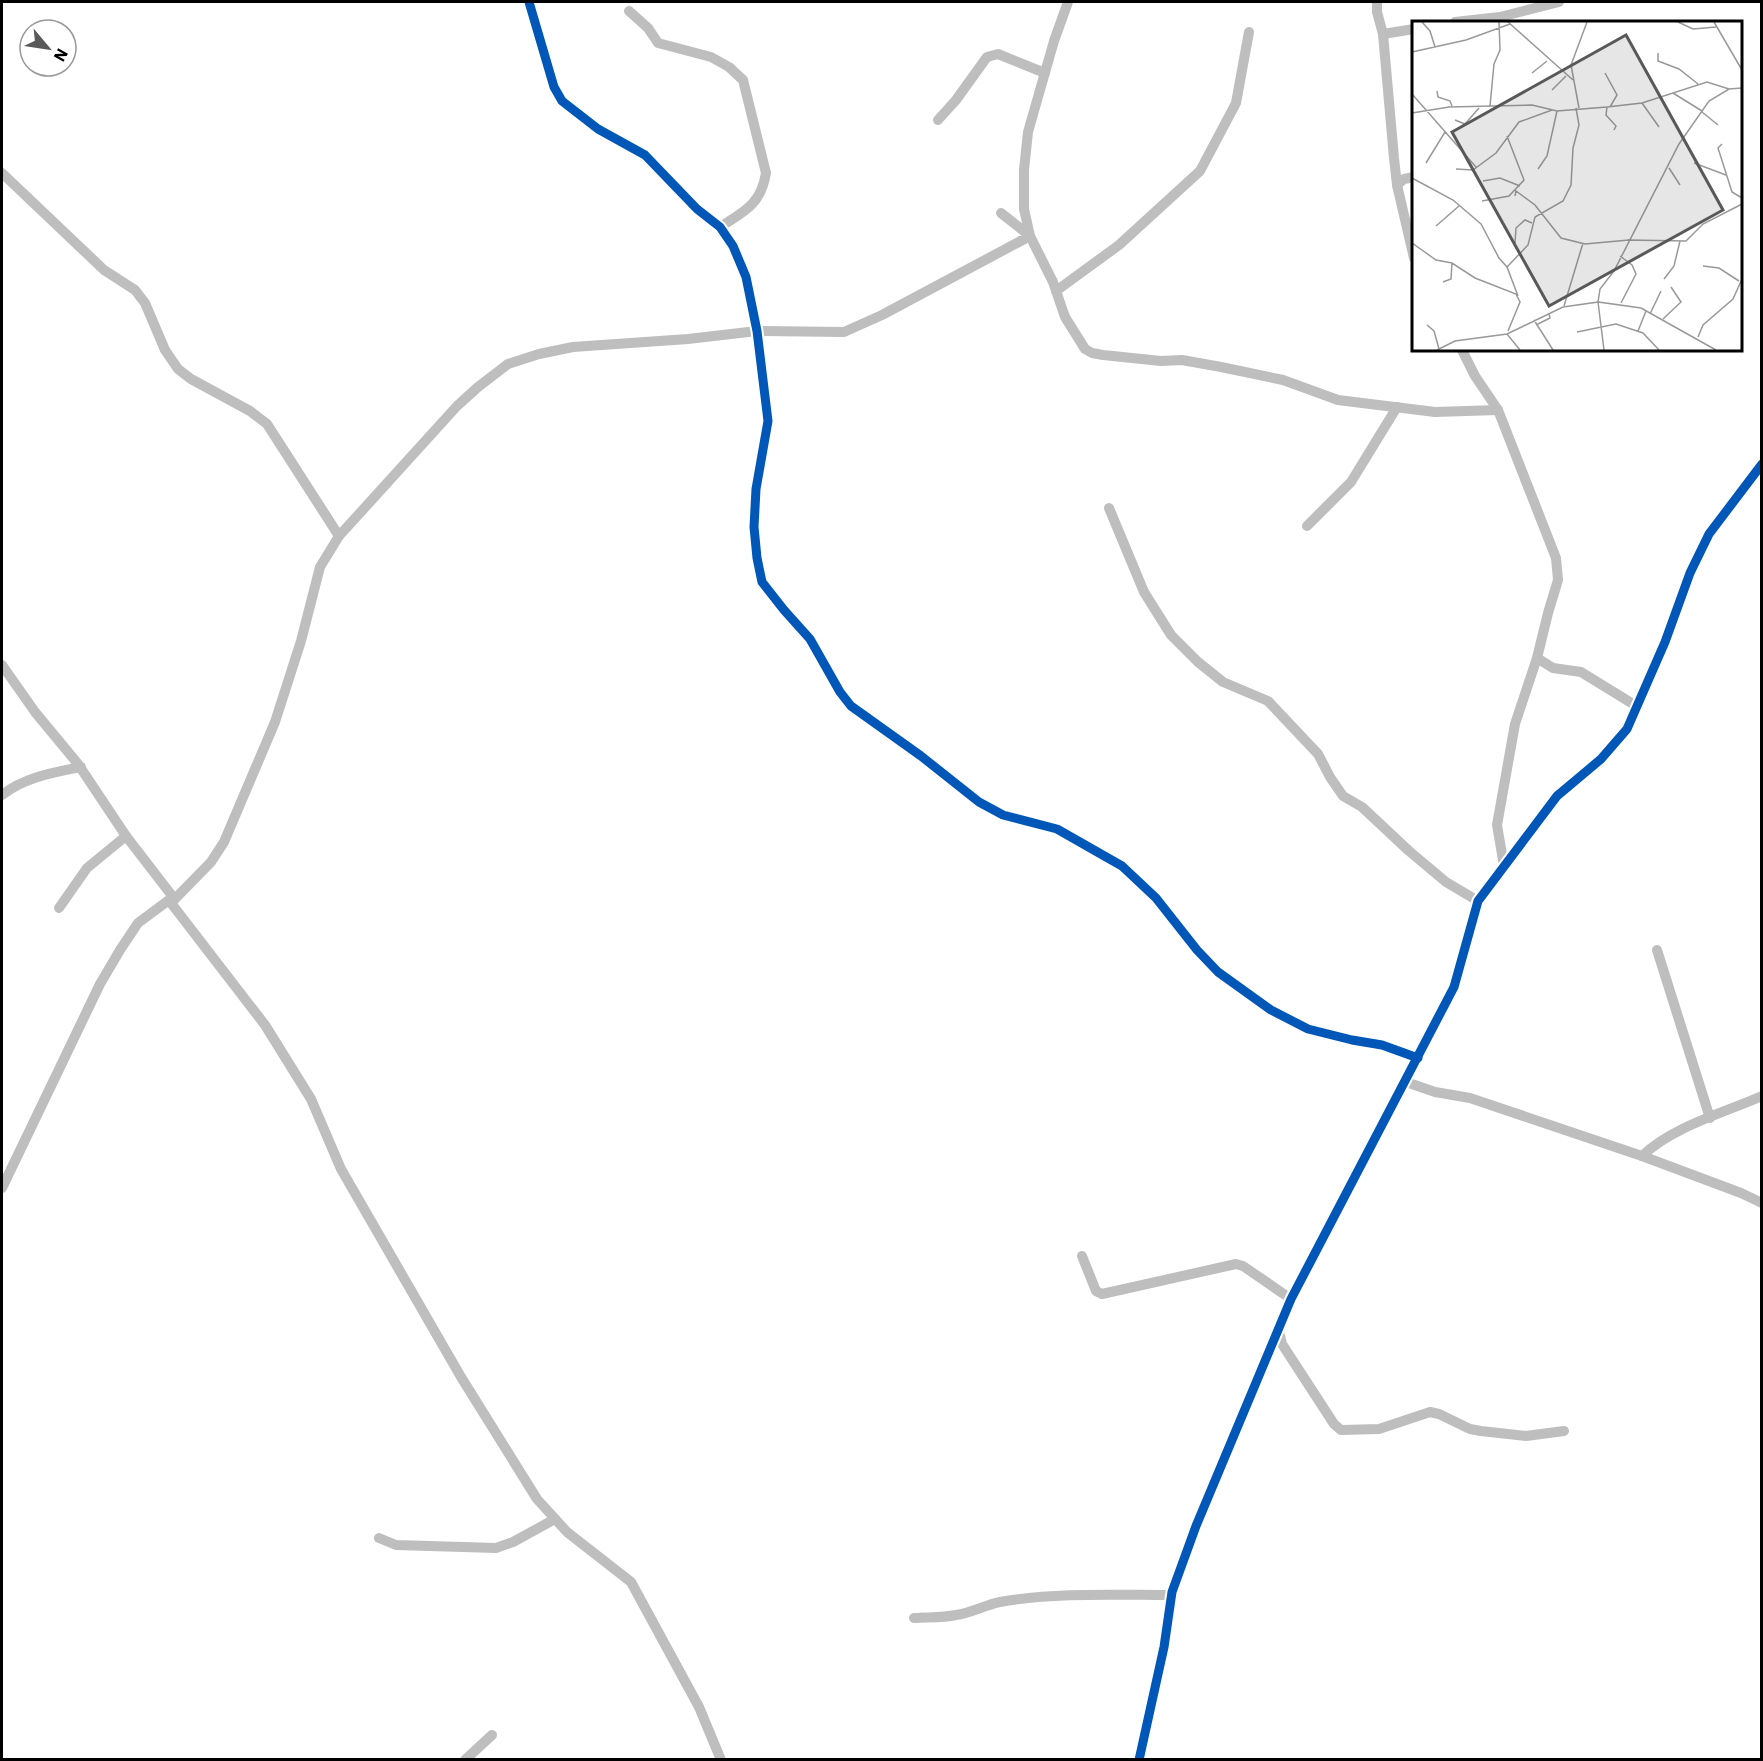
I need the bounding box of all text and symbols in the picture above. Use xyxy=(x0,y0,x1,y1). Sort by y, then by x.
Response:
north arrow xyxy=(18,18,78,78)
inset map xyxy=(1412,21,1742,351)
text: N xyxy=(50,45,73,65)

